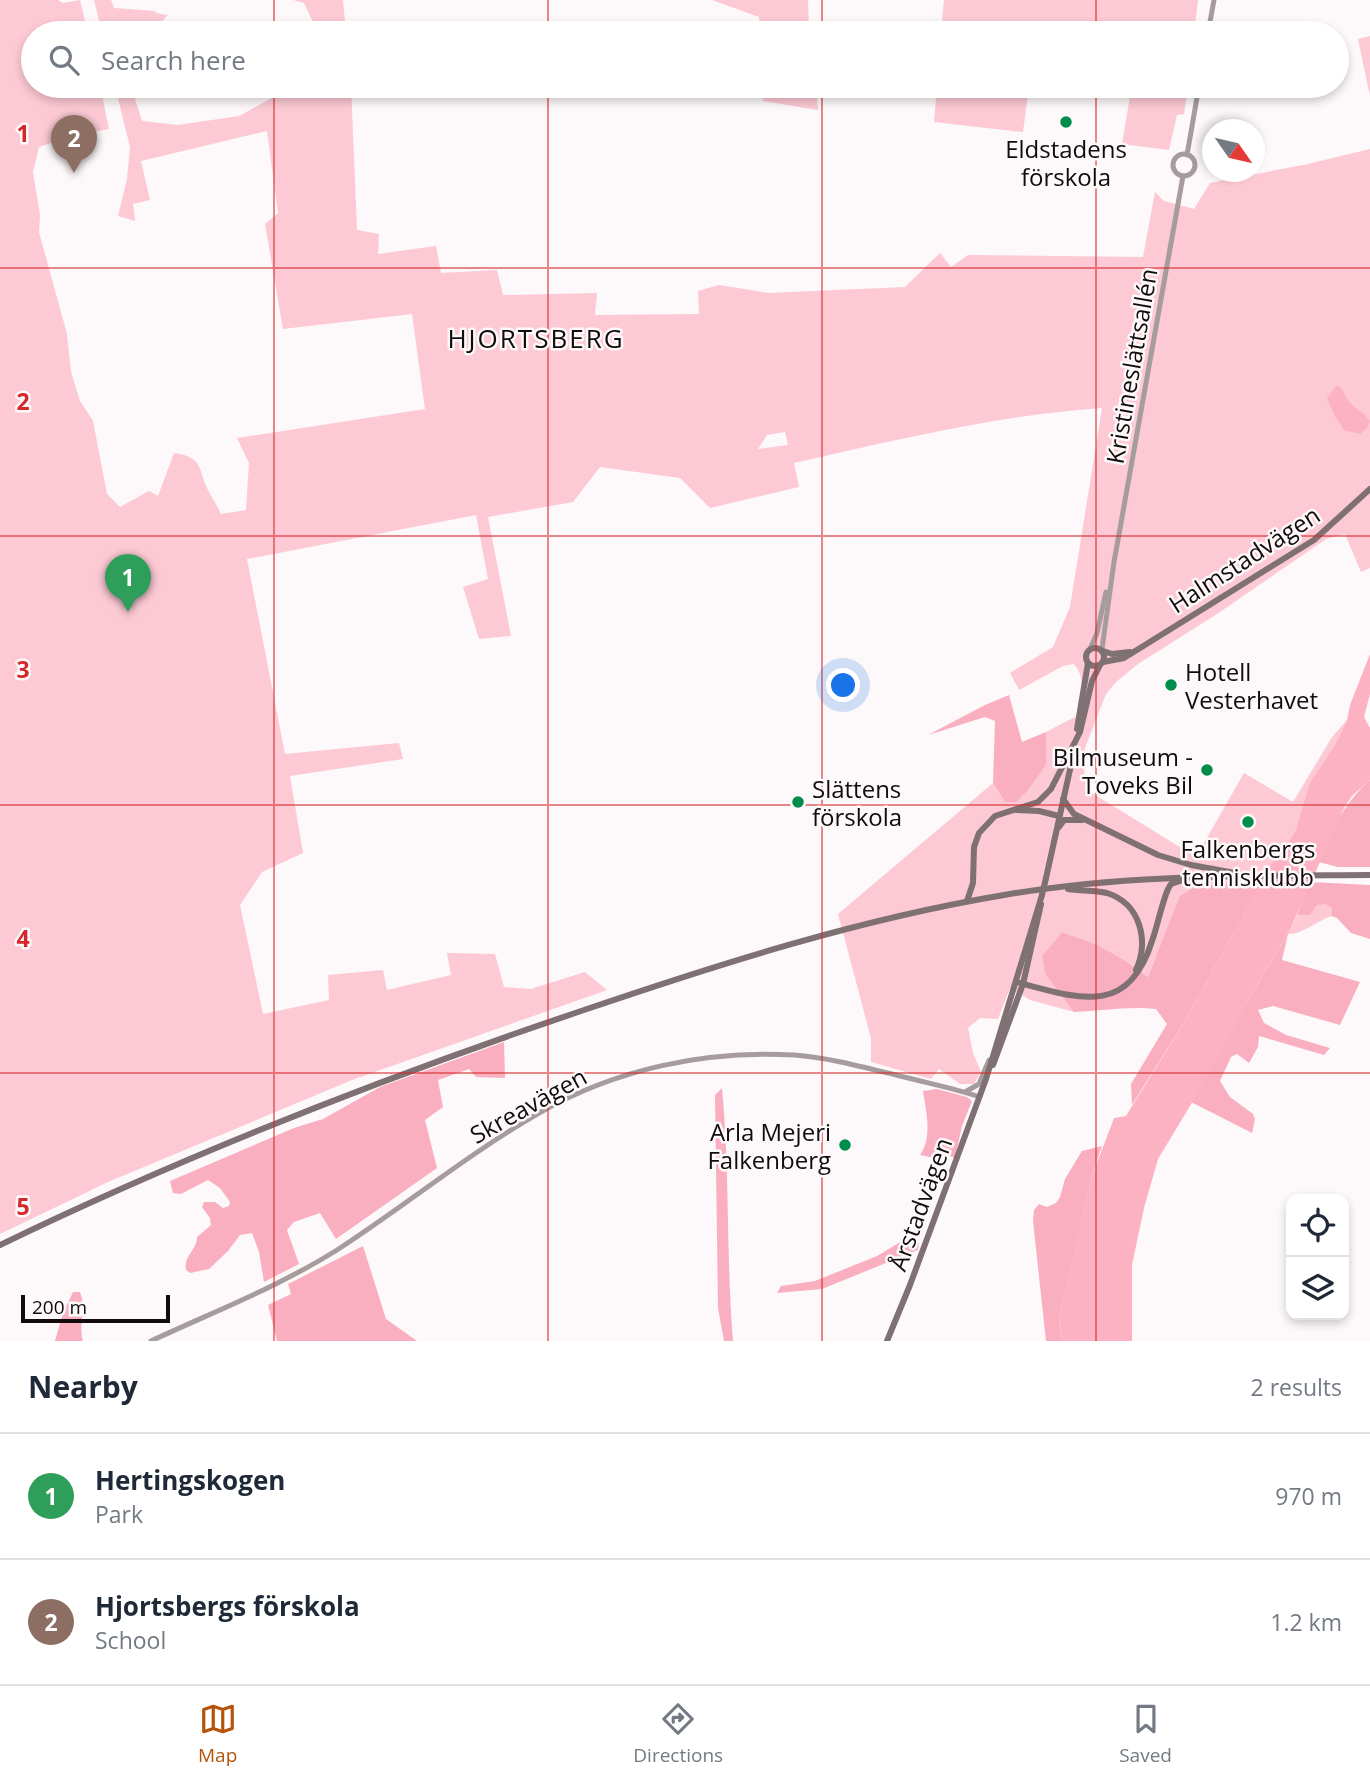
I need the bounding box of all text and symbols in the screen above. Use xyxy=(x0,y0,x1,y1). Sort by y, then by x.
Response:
search box xyxy=(21,21,1349,98)
icon: search xyxy=(45,41,83,79)
text: Search here xyxy=(101,42,246,78)
marker: Eldstadens förskola xyxy=(1058,114,1074,130)
pin: 2 xyxy=(51,115,97,173)
text: 1 xyxy=(16,117,30,149)
north arrow xyxy=(1202,119,1265,182)
place label: Eldstadens förskola xyxy=(1005,132,1127,193)
street label: Kristineslättsallén xyxy=(1098,266,1164,466)
district label: HJORTSBERG xyxy=(447,320,625,356)
text: 2 xyxy=(16,385,30,417)
street label: Halmstadvägen xyxy=(1162,498,1326,620)
pin: 1 xyxy=(105,554,151,612)
text: 3 xyxy=(16,653,30,685)
place label: Hotell Vesterhavet xyxy=(1185,655,1318,716)
your location xyxy=(826,668,860,702)
marker: Hotell Vesterhavet xyxy=(1163,677,1179,693)
place label: Bilmuseum - Toveks Bil xyxy=(1053,740,1193,801)
marker: Bilmuseum - Toveks Bil xyxy=(1199,762,1215,778)
place label: Slättens förskola xyxy=(812,772,902,833)
marker: Slättens förskola xyxy=(790,794,806,810)
marker: Falkenbergs tennisklubb xyxy=(1240,814,1256,830)
place label: Falkenbergs tennisklubb xyxy=(1180,832,1316,893)
text: 4 xyxy=(16,922,30,954)
street label: Skreavägen xyxy=(464,1059,592,1151)
place label: Arla Mejeri Falkenberg xyxy=(707,1115,831,1176)
street label: Årstadvägen xyxy=(881,1133,959,1275)
marker: Arla Mejeri Falkenberg xyxy=(837,1137,853,1153)
text: 5 xyxy=(16,1190,30,1222)
map controls xyxy=(1286,1194,1349,1320)
button: locate xyxy=(1286,1194,1349,1257)
button: layers xyxy=(1286,1257,1349,1320)
scale bar xyxy=(21,1292,170,1324)
text: 200 m xyxy=(32,1294,87,1320)
text: Nearby xyxy=(28,1366,138,1407)
text: 2 results xyxy=(1251,1371,1342,1403)
text: Hertingskogen xyxy=(95,1462,285,1498)
text: 1 xyxy=(44,1480,58,1512)
text: 970 m xyxy=(1275,1480,1342,1512)
text: Park xyxy=(95,1498,143,1530)
text: Hjortsbergs förskola xyxy=(95,1588,360,1624)
text: 2 xyxy=(44,1606,58,1638)
text: 1.2 km xyxy=(1270,1606,1342,1638)
text: School xyxy=(95,1624,166,1656)
tab: Map xyxy=(198,1700,237,1768)
tab: Directions xyxy=(633,1700,723,1768)
tab: Saved xyxy=(1119,1700,1172,1768)

